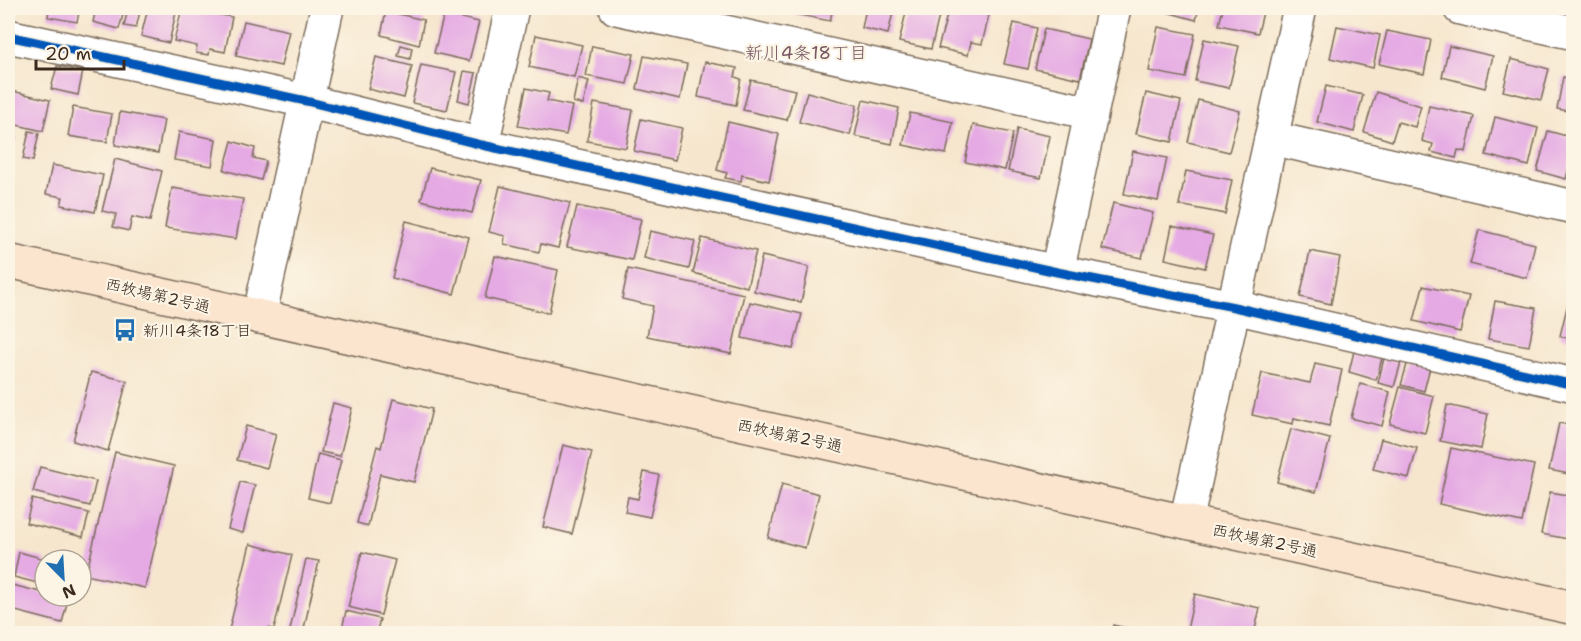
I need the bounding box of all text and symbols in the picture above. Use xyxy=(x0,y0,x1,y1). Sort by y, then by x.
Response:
scale bar xyxy=(36,33,124,71)
district label: 新川4条18丁目 xyxy=(745,41,867,65)
text: 20 m xyxy=(45,42,91,66)
street label: 西牧場第2号通 xyxy=(103,273,212,318)
bus stop icon: 新川4条18丁目 xyxy=(112,317,138,343)
place label: 新川4条18丁目 xyxy=(143,320,252,341)
street label: 西牧場第2号通 xyxy=(735,414,845,457)
street label: 西牧場第2号通 xyxy=(1210,519,1320,562)
north arrow xyxy=(33,548,93,608)
text: N xyxy=(59,579,79,603)

